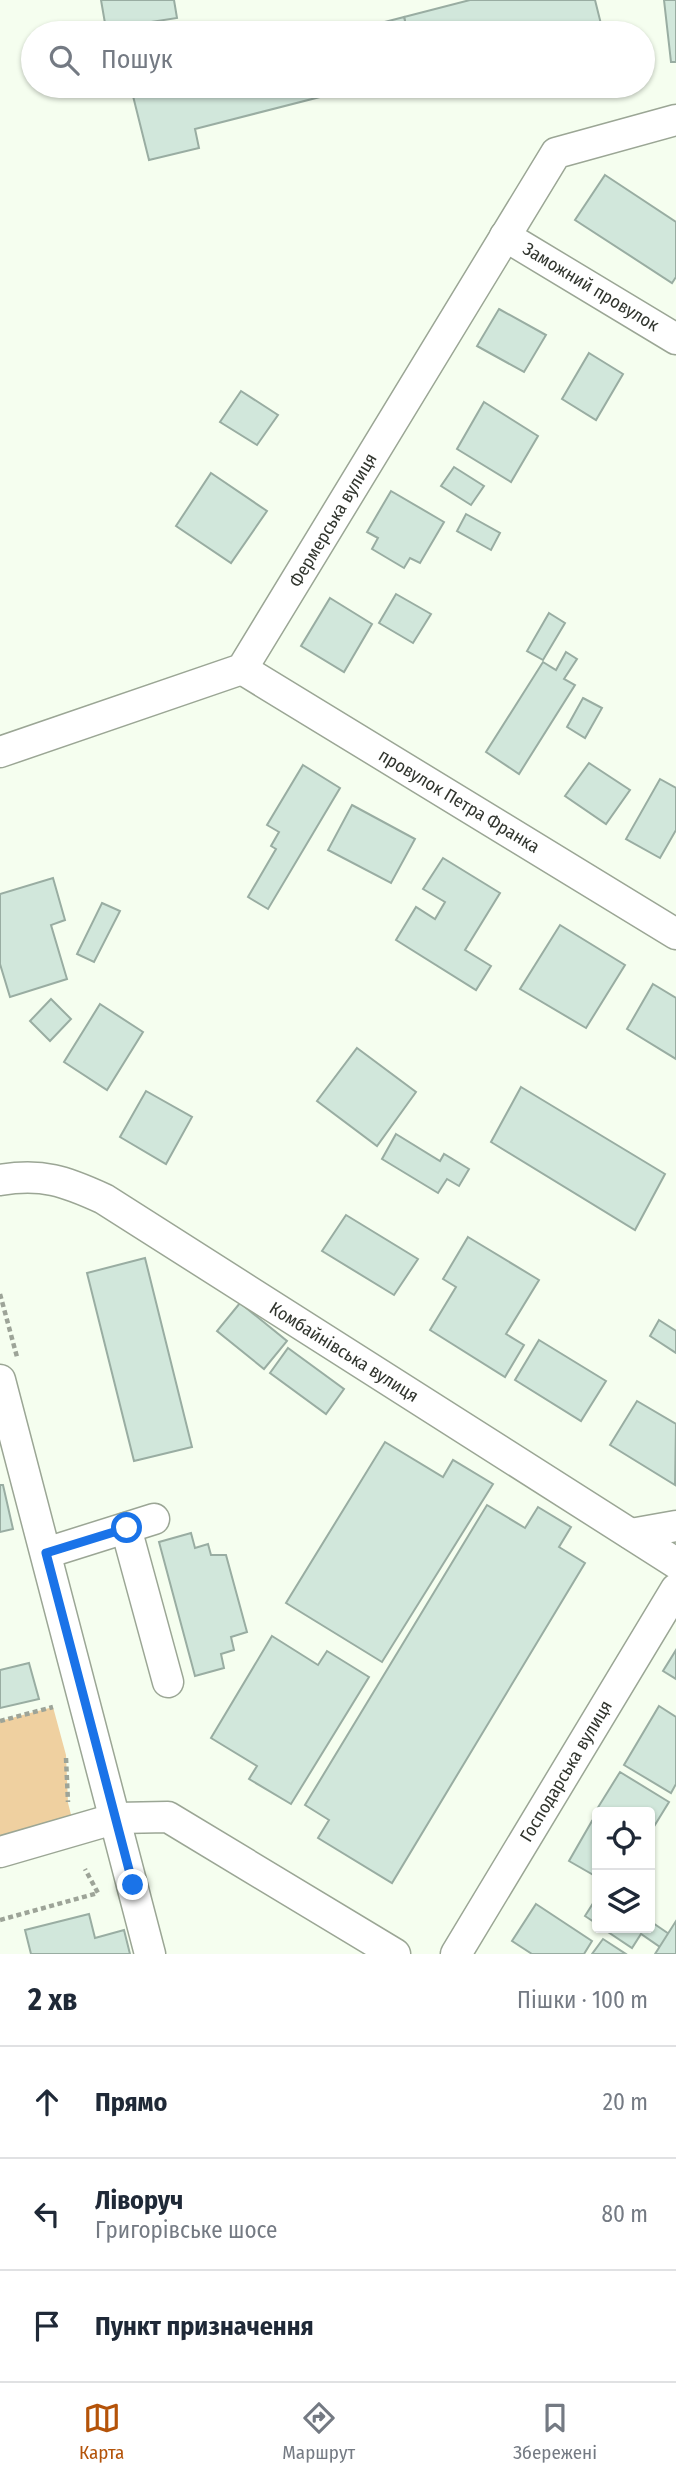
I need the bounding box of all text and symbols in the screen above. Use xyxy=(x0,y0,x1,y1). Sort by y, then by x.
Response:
search box xyxy=(21,21,655,98)
icon: search xyxy=(45,41,83,79)
text: Пошук xyxy=(101,44,173,75)
street label: Заможний провулок xyxy=(519,238,663,337)
street label: Фермерська вулиця xyxy=(284,449,382,591)
street label: провулок Петра Франка xyxy=(375,744,544,858)
street label: Комбайнівська вулиця xyxy=(265,1297,423,1407)
route start xyxy=(111,1512,142,1543)
street label: Господарська вулиця xyxy=(515,1696,617,1846)
map controls xyxy=(592,1807,655,1933)
button: locate xyxy=(592,1807,655,1870)
route end xyxy=(117,1869,148,1900)
button: layers xyxy=(592,1870,655,1933)
text: 2 хв xyxy=(28,1982,77,2018)
text: Пішки · 100 m xyxy=(517,1986,648,2014)
icon: ahead xyxy=(28,2083,66,2121)
text: Прямо xyxy=(95,2087,167,2118)
text: 20 m xyxy=(603,2088,648,2116)
text: Ліворуч xyxy=(95,2185,183,2216)
icon: left xyxy=(28,2195,66,2233)
text: 80 m xyxy=(601,2200,648,2228)
text: Григорівське шосе xyxy=(95,2216,277,2244)
icon: arrive xyxy=(28,2307,66,2345)
text: Пункт призначення xyxy=(95,2311,314,2342)
tab: Карта xyxy=(79,2399,124,2464)
tab: Маршрут xyxy=(282,2399,355,2464)
tab: Збережені xyxy=(513,2399,597,2464)

